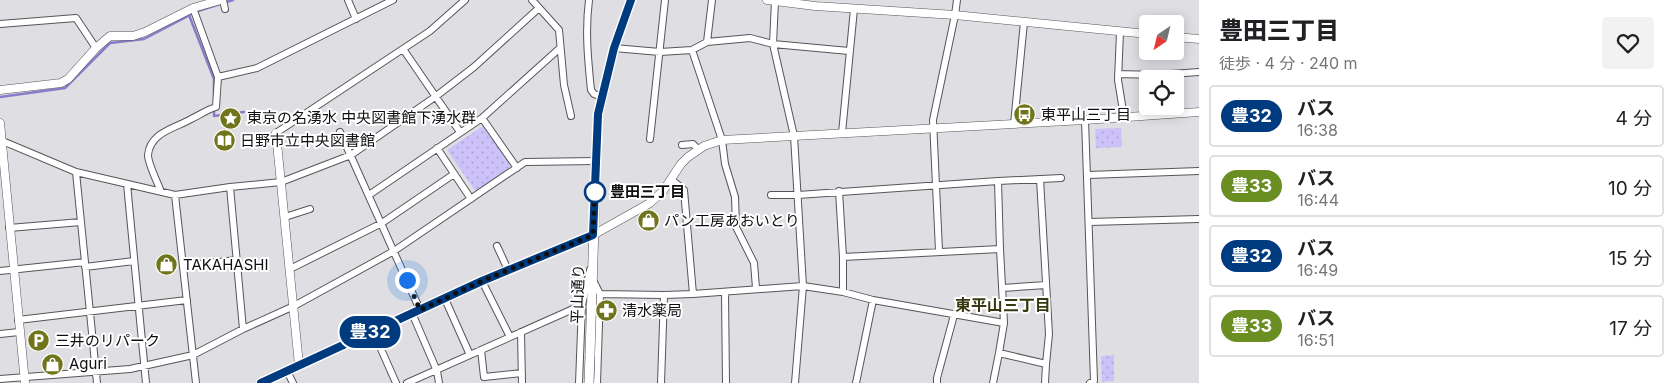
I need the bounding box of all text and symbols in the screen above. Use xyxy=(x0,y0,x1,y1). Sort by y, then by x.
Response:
north arrow xyxy=(1139,15,1184,60)
map controls xyxy=(1139,15,1184,115)
text: 豊田三丁目 xyxy=(1219,16,1339,45)
button: heart xyxy=(1602,17,1654,69)
text: 徒歩 · 4 分 · 240 m xyxy=(1219,53,1358,73)
button: locate xyxy=(1139,70,1184,115)
text: バス xyxy=(1297,97,1335,120)
bus stop icon: 東平山三丁目 xyxy=(1013,103,1037,127)
place label: 東平山三丁目 xyxy=(1041,105,1131,124)
text: 豊32 xyxy=(1231,105,1272,126)
place icon: 東京の名湧水 中央図書館下湧水群 xyxy=(219,106,243,130)
text: 4 分 xyxy=(1615,107,1652,130)
place label: 東京の名湧水 中央図書館下湧水群 xyxy=(247,108,476,127)
text: 16:38 xyxy=(1297,120,1338,140)
library icon: 日野市立中央図書館 xyxy=(212,129,236,153)
place label: 日野市立中央図書館 xyxy=(240,131,375,150)
text: バス xyxy=(1297,167,1335,190)
text: 豊33 xyxy=(1231,175,1272,196)
text: 10 分 xyxy=(1608,177,1652,200)
marker: 豊田三丁目 xyxy=(584,181,606,203)
place label: 豊田三丁目 xyxy=(610,182,685,201)
text: 16:44 xyxy=(1297,190,1339,210)
shop icon: パン工房あおいとり xyxy=(636,209,660,233)
place label: パン工房あおいとり xyxy=(664,211,800,230)
text: バス xyxy=(1297,237,1335,260)
text: 豊32 xyxy=(1231,245,1272,266)
text: 15 分 xyxy=(1608,247,1652,270)
shop icon: TAKAHASHI xyxy=(155,253,179,277)
place label: TAKAHASHI xyxy=(183,255,268,274)
text: 16:49 xyxy=(1297,260,1338,280)
street label: 平山通り xyxy=(567,264,588,324)
your location xyxy=(395,268,420,293)
district label: 東平山三丁目 xyxy=(955,295,1051,315)
pharmacy icon: 清水薬局 xyxy=(594,299,618,323)
place label: 清水薬局 xyxy=(622,301,682,320)
text: バス xyxy=(1297,307,1335,330)
text: 豊33 xyxy=(1231,315,1272,336)
line badge: 豊32 xyxy=(341,316,399,348)
text: 17 分 xyxy=(1609,317,1652,340)
text: 豊32 xyxy=(350,321,390,342)
parking icon: 三井のリパーク xyxy=(27,329,51,353)
text: 16:51 xyxy=(1297,330,1335,350)
place label: 三井のリパーク xyxy=(55,331,160,350)
shop icon: Aguri xyxy=(41,352,65,376)
place label: Aguri xyxy=(69,354,107,373)

